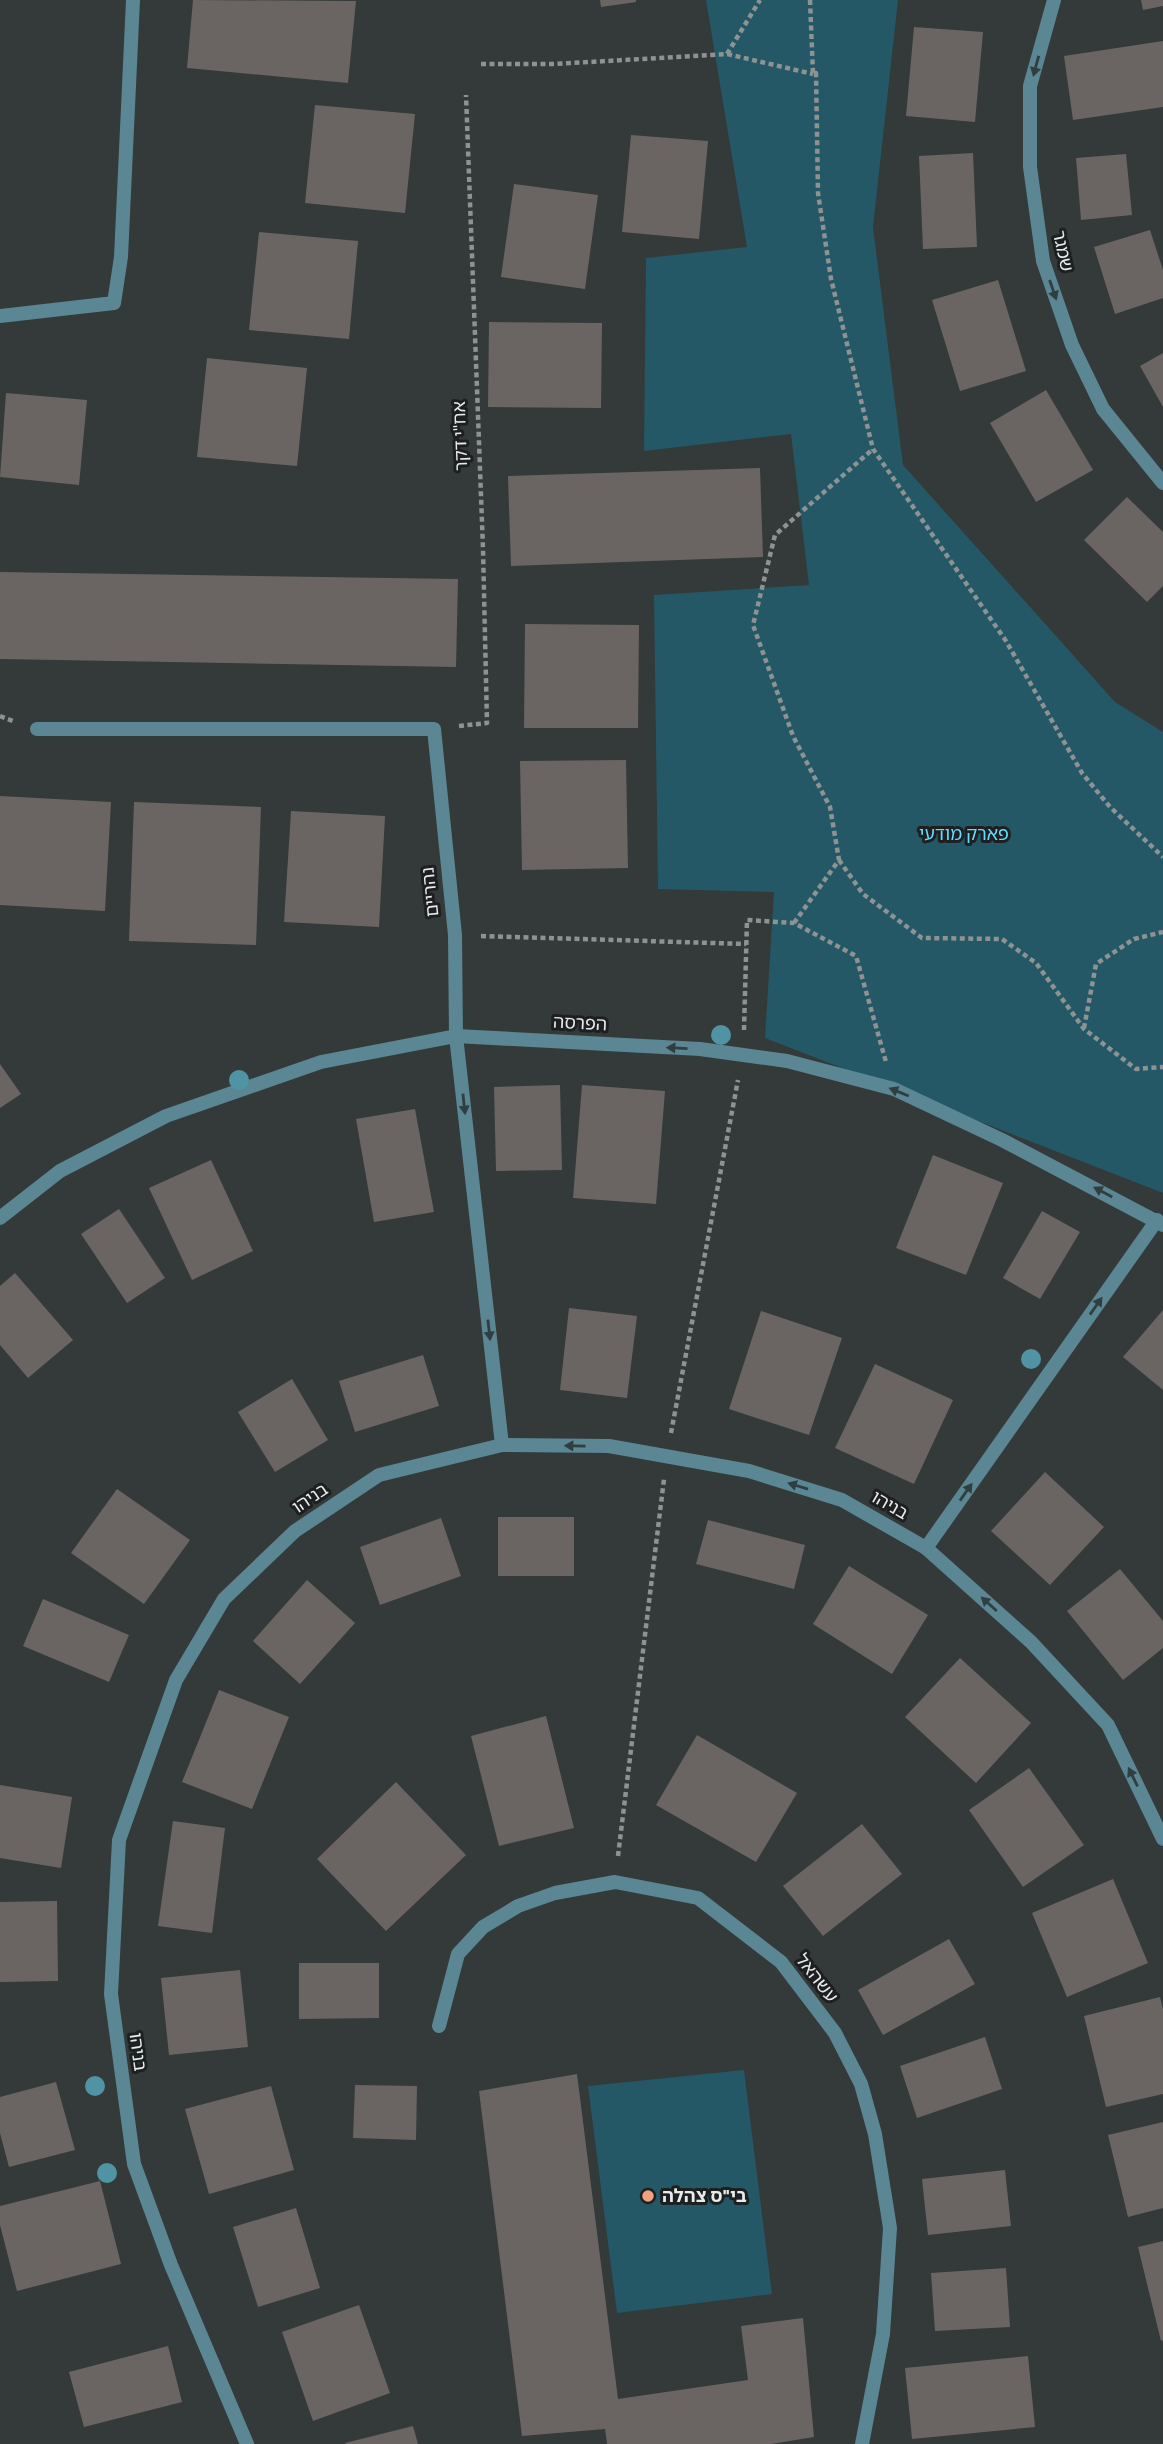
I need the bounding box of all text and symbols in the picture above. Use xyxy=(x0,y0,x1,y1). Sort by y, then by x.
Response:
one-way arrow xyxy=(1030,55,1041,77)
street label: שמגר xyxy=(1046,228,1081,274)
one-way arrow xyxy=(1048,280,1059,301)
street label: אח"י דקר xyxy=(445,401,474,471)
park label: פארק מודעי xyxy=(919,820,1009,847)
street label: נהריים xyxy=(413,866,446,918)
street label: הפרסה xyxy=(552,1008,608,1037)
one-way arrow xyxy=(666,1042,688,1053)
one-way arrow xyxy=(888,1087,909,1098)
one-way arrow xyxy=(458,1093,469,1115)
one-way arrow xyxy=(1093,1187,1113,1199)
one-way arrow xyxy=(1089,1297,1103,1315)
one-way arrow xyxy=(484,1319,495,1341)
one-way arrow xyxy=(564,1440,586,1452)
street label: בניהו xyxy=(286,1476,333,1520)
one-way arrow xyxy=(788,1481,809,1491)
street label: בניהו xyxy=(867,1483,914,1526)
one-way arrow xyxy=(959,1483,973,1501)
one-way arrow xyxy=(981,1597,998,1613)
one-way arrow xyxy=(1128,1767,1139,1787)
street label: עשהאל xyxy=(790,1947,845,2008)
street label: בניהו xyxy=(122,2031,155,2073)
place label: בי"ס צהלה xyxy=(662,2182,747,2209)
marker: בי"ס צהלה xyxy=(640,2188,656,2204)

